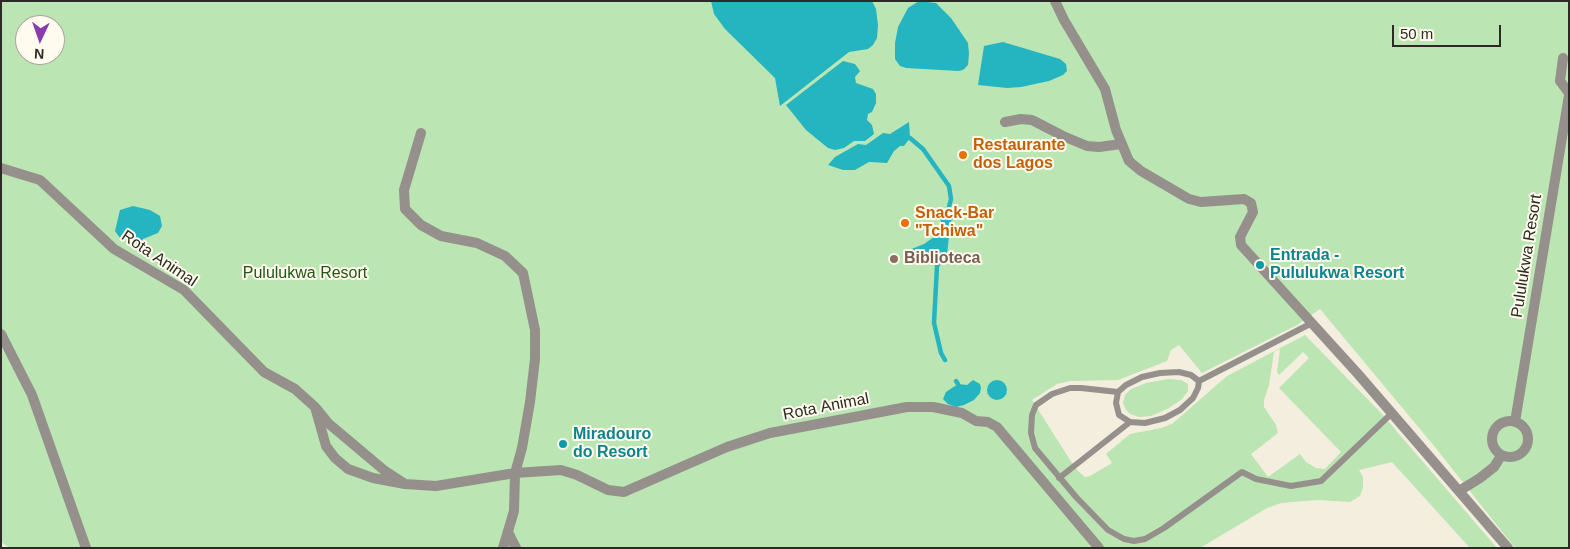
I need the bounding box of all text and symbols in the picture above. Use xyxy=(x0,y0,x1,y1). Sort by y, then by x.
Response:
north arrow xyxy=(15,15,65,65)
scale bar xyxy=(1395,15,1504,47)
text: 50 m xyxy=(1400,25,1433,42)
text: N xyxy=(34,46,45,62)
place label: Restaurante dos Lagos xyxy=(973,136,1065,174)
marker: Restaurante dos Lagos xyxy=(957,149,969,161)
street label: Pululukwa Resort xyxy=(1508,193,1546,319)
place label: Snack-Bar "Tchiwa" xyxy=(915,204,994,242)
marker: Snack-Bar "Tchiwa" xyxy=(899,217,911,229)
street label: Rota Animal xyxy=(118,227,200,291)
place label: Entrada - Pululukwa Resort xyxy=(1270,246,1404,284)
place label: Biblioteca xyxy=(904,249,980,269)
marker: Biblioteca xyxy=(888,253,900,265)
marker: Entrada - Pululukwa Resort xyxy=(1254,259,1266,271)
park label: Pululukwa Resort xyxy=(243,264,367,284)
street label: Rota Animal xyxy=(781,389,871,425)
place label: Miradouro do Resort xyxy=(573,425,651,463)
marker: Miradouro do Resort xyxy=(557,438,569,450)

